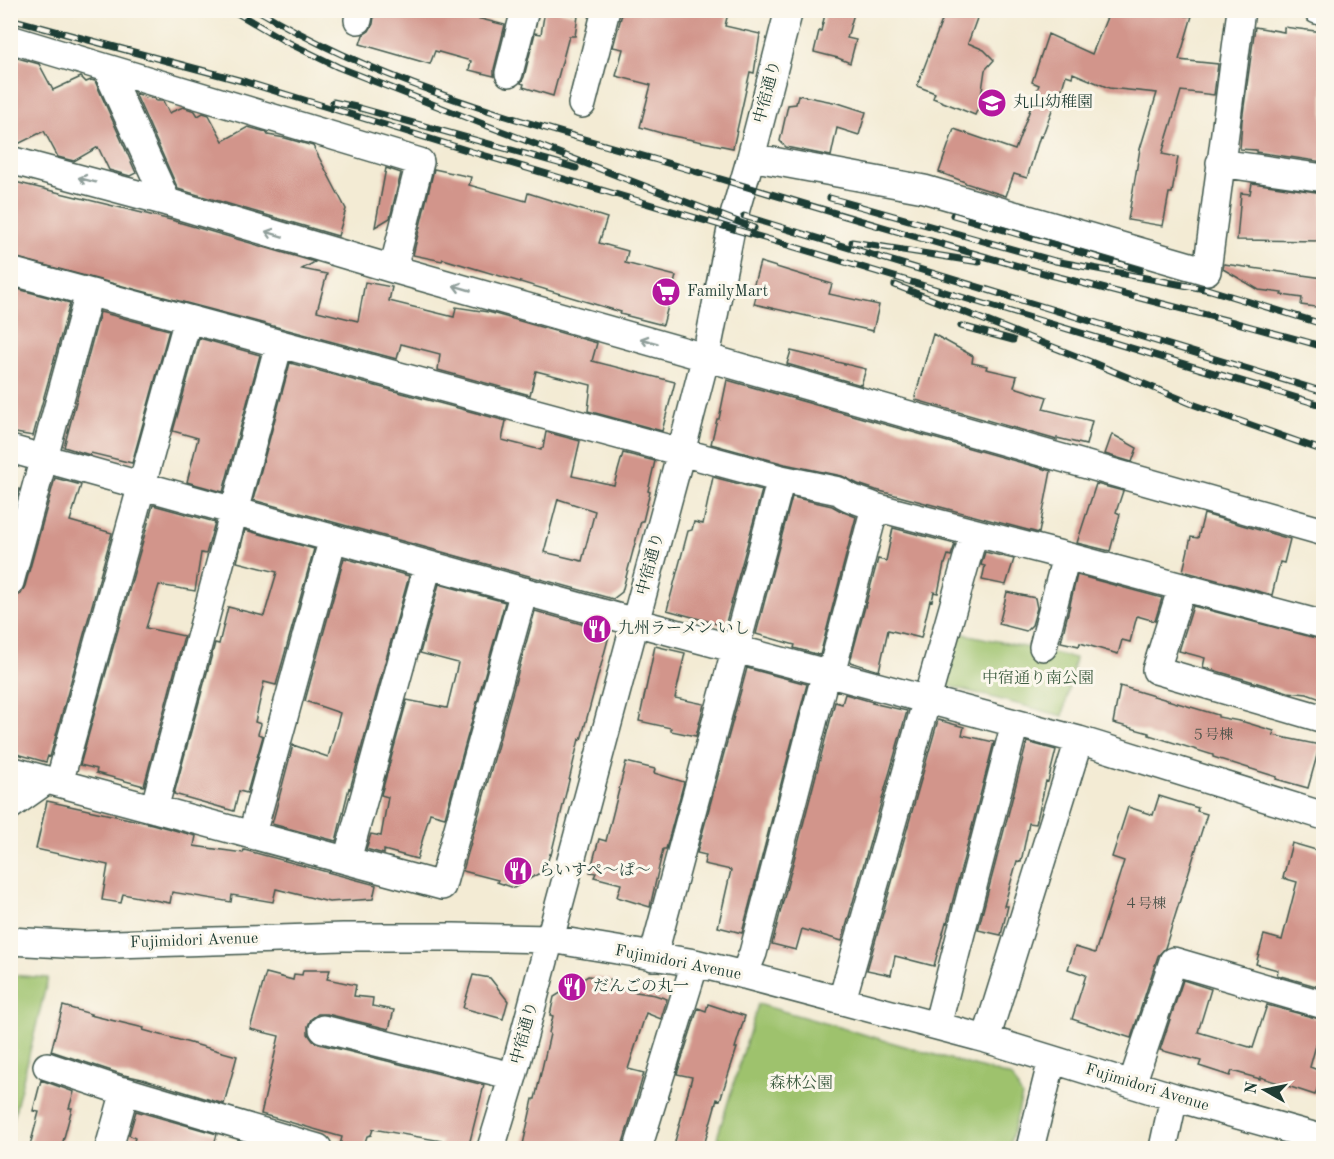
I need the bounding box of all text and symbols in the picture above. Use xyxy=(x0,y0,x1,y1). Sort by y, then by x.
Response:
street label: 中宿通り xyxy=(750,58,784,125)
school or university icon: 丸山幼稚園 xyxy=(976,87,1008,119)
place label: 丸山幼稚園 xyxy=(1013,93,1093,111)
one-way arrow xyxy=(78,174,97,186)
one-way arrow xyxy=(265,228,284,239)
supermarket icon: FamilyMart xyxy=(650,276,682,308)
one-way arrow xyxy=(453,282,472,293)
place label: FamilyMart xyxy=(687,284,768,300)
one-way arrow xyxy=(640,335,659,346)
street label: 中宿通り xyxy=(633,530,667,597)
restaurant icon: 九州ラーメン いし xyxy=(581,613,613,645)
place label: 九州ラーメン いし xyxy=(618,619,750,637)
park label: 中宿通り南公園 xyxy=(982,669,1094,687)
house number: ５号棟 xyxy=(1191,727,1233,742)
restaurant icon: らいすぺ～ぱ～ xyxy=(502,855,534,887)
place label: らいすぺ～ぱ～ xyxy=(539,862,651,879)
house number: ４号棟 xyxy=(1124,896,1166,911)
street label: Fujimidori Avenue xyxy=(130,931,258,951)
street label: Fujimidori Avenue xyxy=(614,943,742,983)
restaurant icon: だんごの丸一 xyxy=(556,971,588,1003)
place label: だんごの丸一 xyxy=(593,977,689,995)
street label: 中宿通り xyxy=(507,999,541,1066)
north arrow xyxy=(1235,1060,1295,1120)
street label: Fujimidori Avenue xyxy=(1083,1062,1211,1114)
park label: 森林公園 xyxy=(769,1074,833,1092)
text: N xyxy=(1243,1080,1261,1095)

